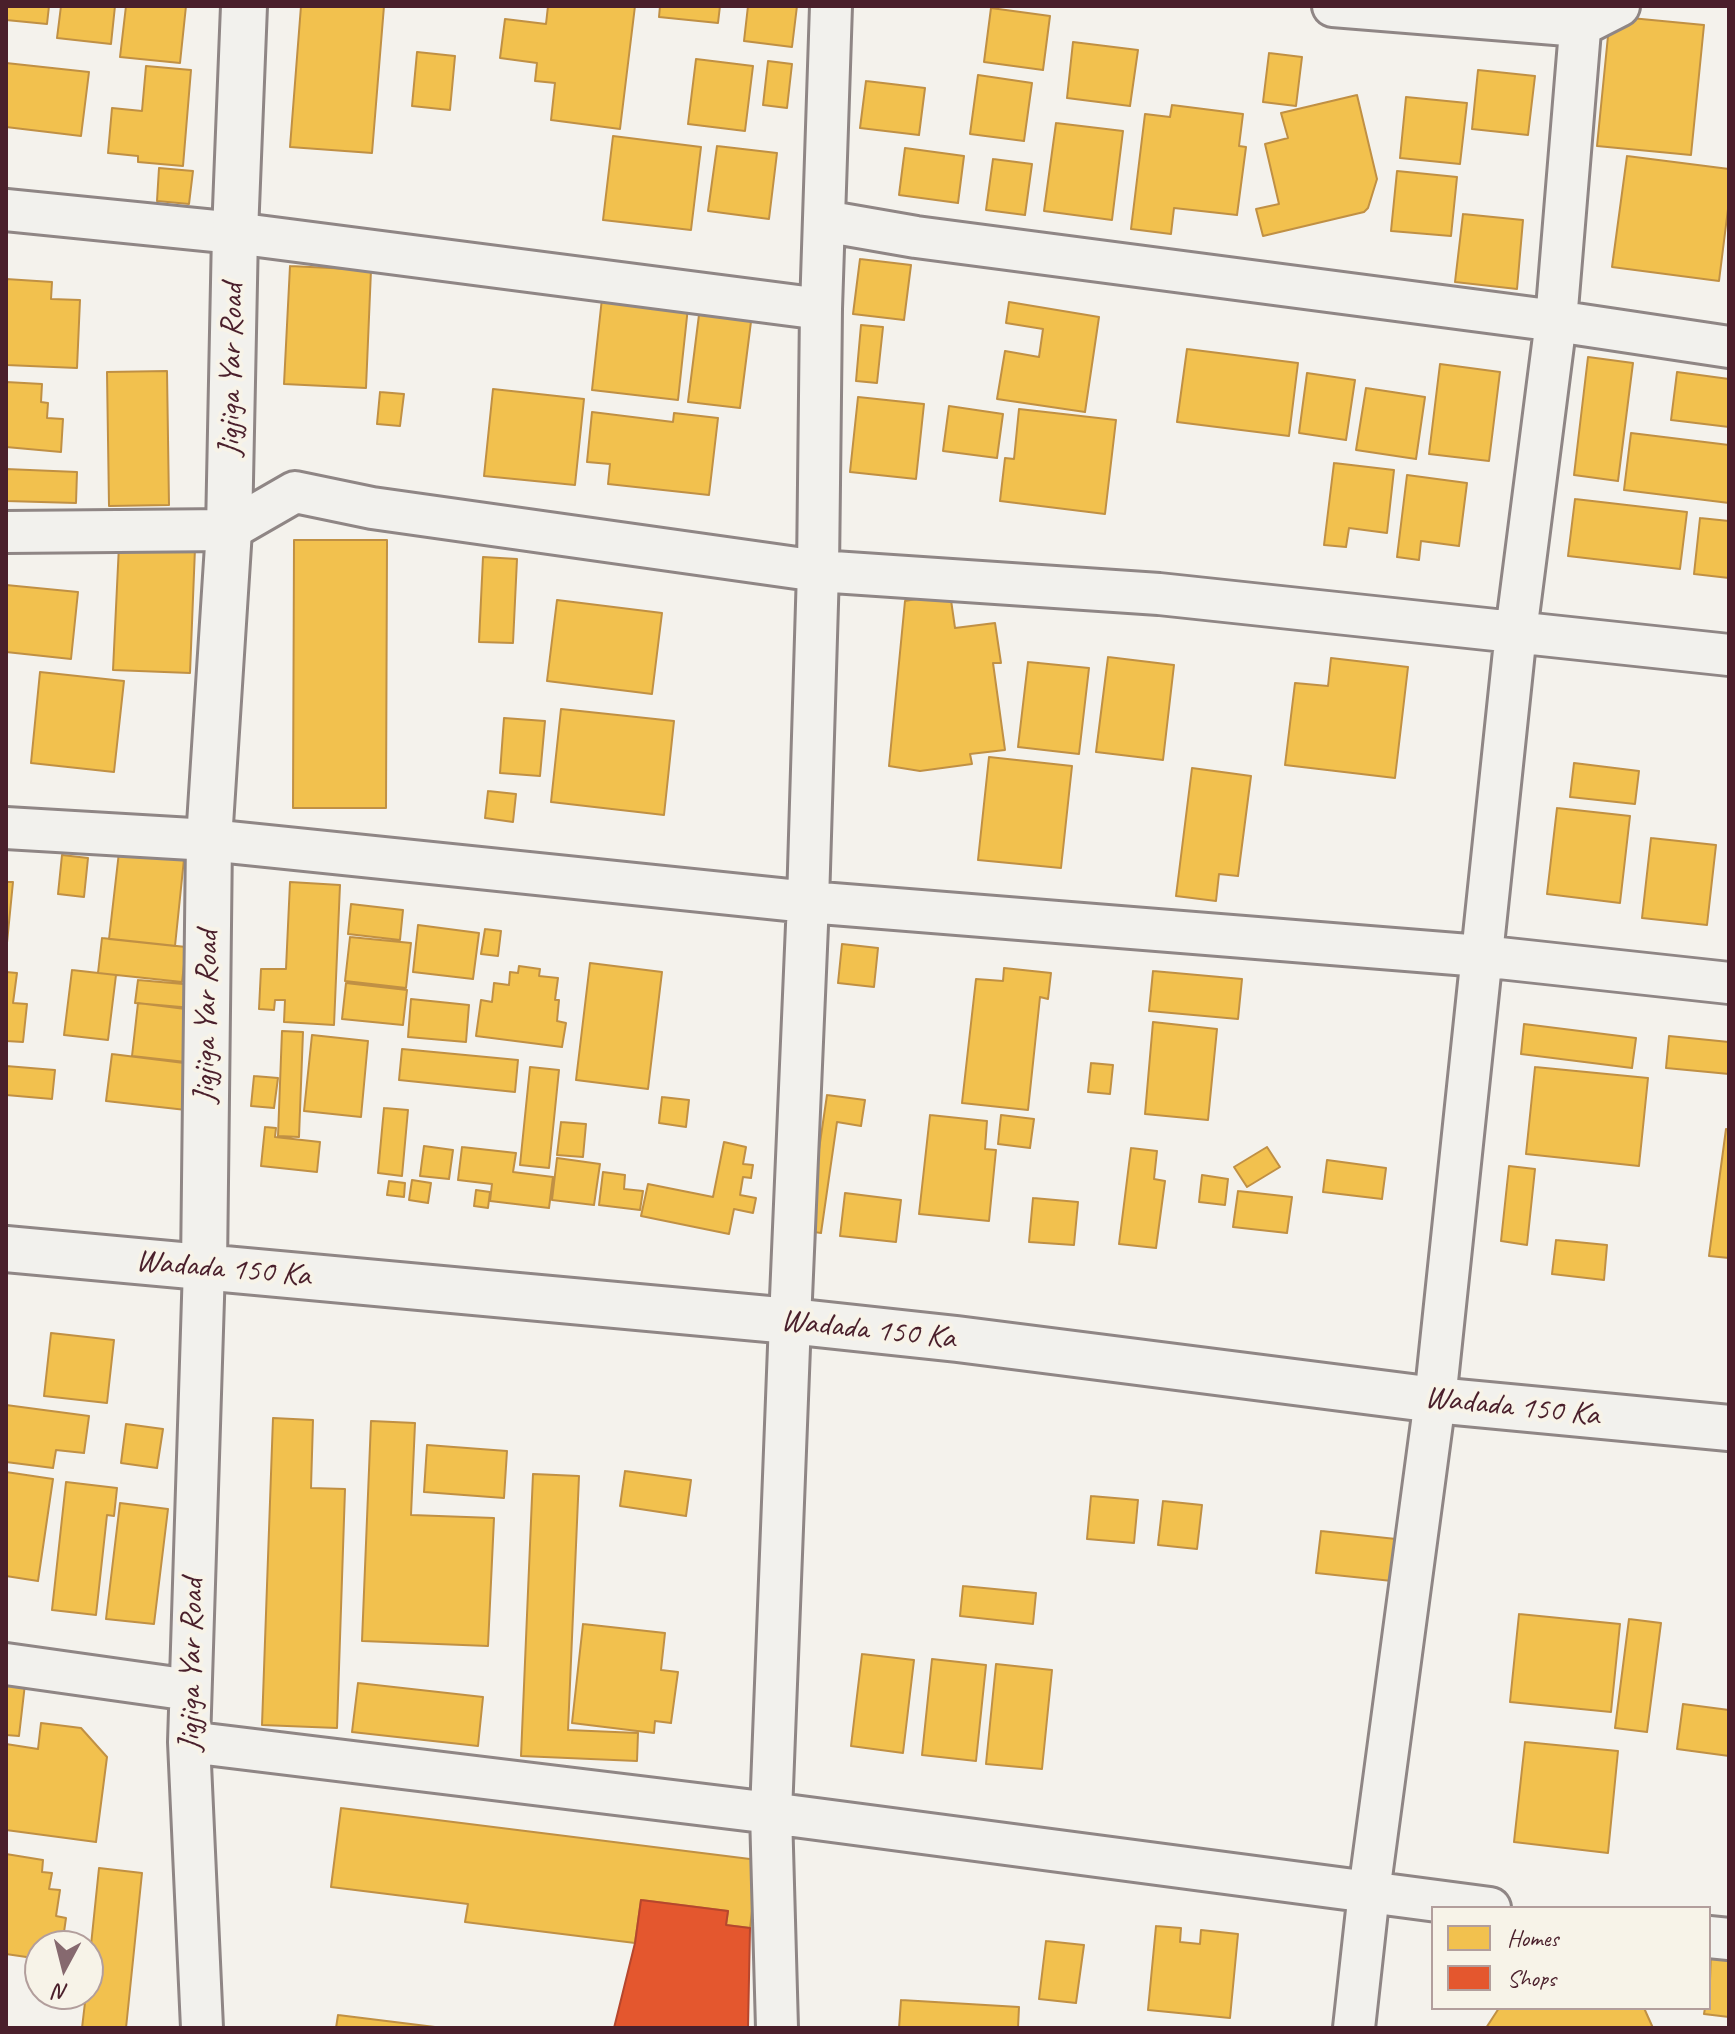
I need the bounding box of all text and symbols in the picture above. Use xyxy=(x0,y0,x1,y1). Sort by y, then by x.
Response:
street label: Jigjiga Yar Road xyxy=(211,283,253,457)
street label: Jigjiga Yar Road xyxy=(186,930,228,1104)
street label: Wadada 150 Ka xyxy=(134,1242,312,1296)
street label: Wadada 150 Ka xyxy=(779,1302,957,1358)
street label: Wadada 150 Ka xyxy=(1423,1379,1601,1435)
street label: Jigjiga Yar Road xyxy=(171,1578,213,1752)
legend xyxy=(1431,1906,1711,2010)
text: Homes xyxy=(1507,1923,1558,1953)
north arrow xyxy=(24,1930,104,2010)
text: Shops xyxy=(1507,1963,1556,1993)
text: N xyxy=(53,1977,70,2007)

